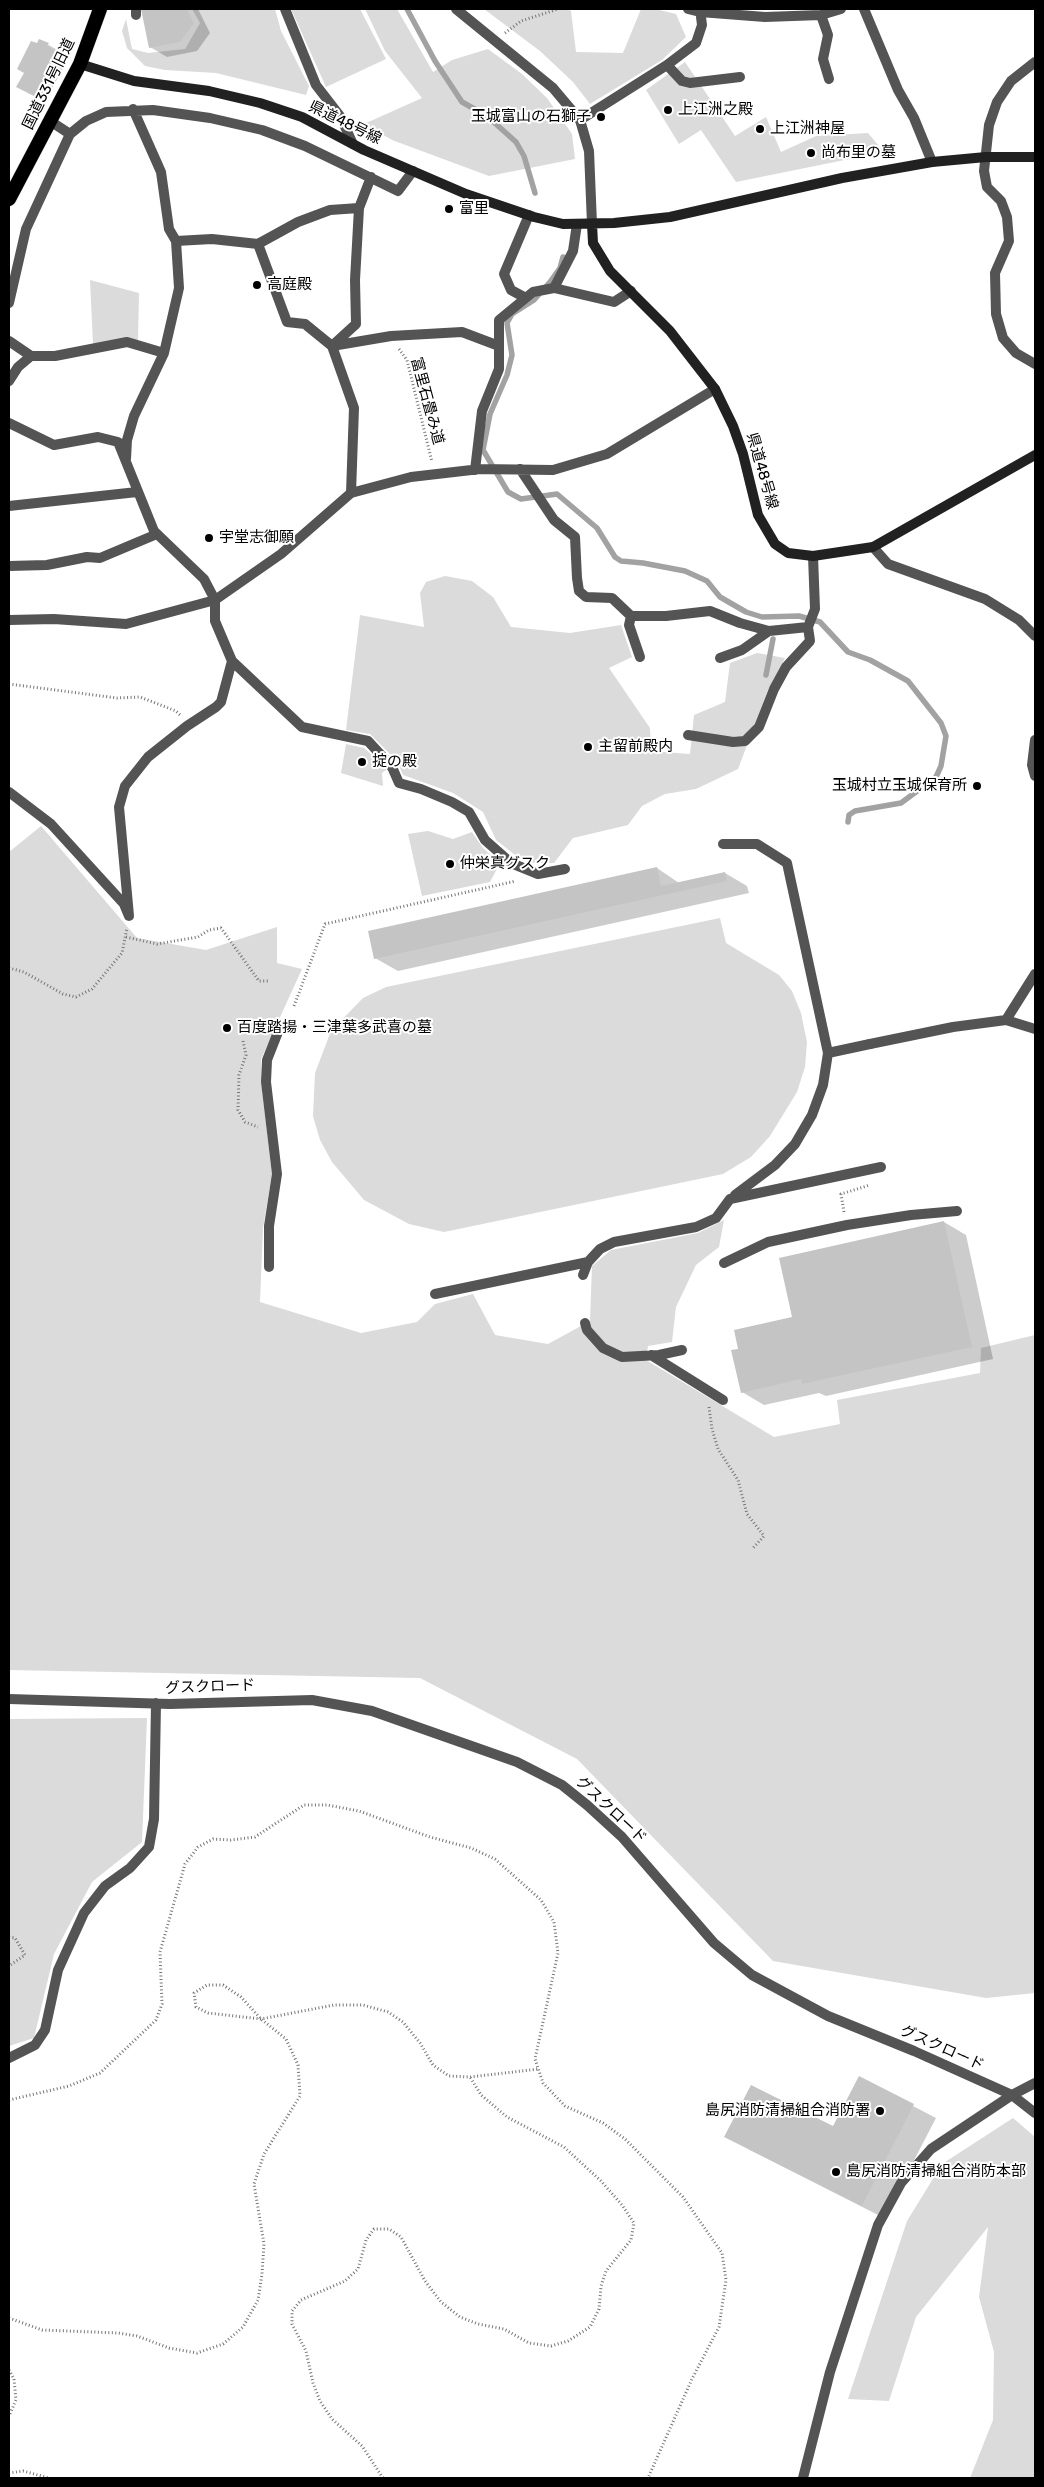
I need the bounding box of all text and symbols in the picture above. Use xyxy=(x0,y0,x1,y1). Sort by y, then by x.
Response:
street label: 国道331号旧道 xyxy=(19,35,79,133)
street label: 県道48号線 xyxy=(306,98,384,148)
place label: 上江洲之殿 xyxy=(678,101,753,119)
marker: 上江洲之殿 xyxy=(662,104,674,116)
place label: 玉城富山の石獅子 xyxy=(471,108,591,126)
marker: 玉城富山の石獅子 xyxy=(595,111,607,123)
place label: 上江洲神屋 xyxy=(770,120,845,138)
marker: 上江洲神屋 xyxy=(754,123,766,135)
place label: 尚布里の墓 xyxy=(821,144,896,162)
marker: 尚布里の墓 xyxy=(805,147,817,159)
place label: 富里 xyxy=(459,200,489,218)
marker: 富里 xyxy=(443,203,455,215)
place label: 高庭殿 xyxy=(267,276,312,294)
marker: 高庭殿 xyxy=(251,279,263,291)
street label: 富里石畳み道 xyxy=(407,355,447,447)
street label: 県道48号線 xyxy=(742,431,782,511)
place label: 宇堂志御願 xyxy=(219,529,294,547)
marker: 宇堂志御願 xyxy=(203,532,215,544)
place label: 主留前殿内 xyxy=(598,738,673,756)
marker: 主留前殿内 xyxy=(582,741,594,753)
place label: 掟の殿 xyxy=(372,753,417,771)
marker: 掟の殿 xyxy=(356,756,368,768)
place label: 玉城村立玉城保育所 xyxy=(832,777,967,795)
marker: 玉城村立玉城保育所 xyxy=(971,780,983,792)
place label: 仲栄真グスク xyxy=(460,855,550,873)
marker: 仲栄真グスク xyxy=(444,858,456,870)
place label: 百度踏揚・三津葉多武喜の墓 xyxy=(237,1019,432,1037)
marker: 百度踏揚・三津葉多武喜の墓 xyxy=(221,1022,233,1034)
street label: グスクロード xyxy=(165,1676,255,1698)
street label: グスクロード xyxy=(572,1773,650,1847)
street label: グスクロード xyxy=(897,2021,987,2075)
place label: 島尻消防清掃組合消防署 xyxy=(705,2102,870,2120)
marker: 島尻消防清掃組合消防署 xyxy=(874,2105,886,2117)
place label: 島尻消防清掃組合消防本部 xyxy=(846,2163,1026,2181)
marker: 島尻消防清掃組合消防本部 xyxy=(830,2166,842,2178)

